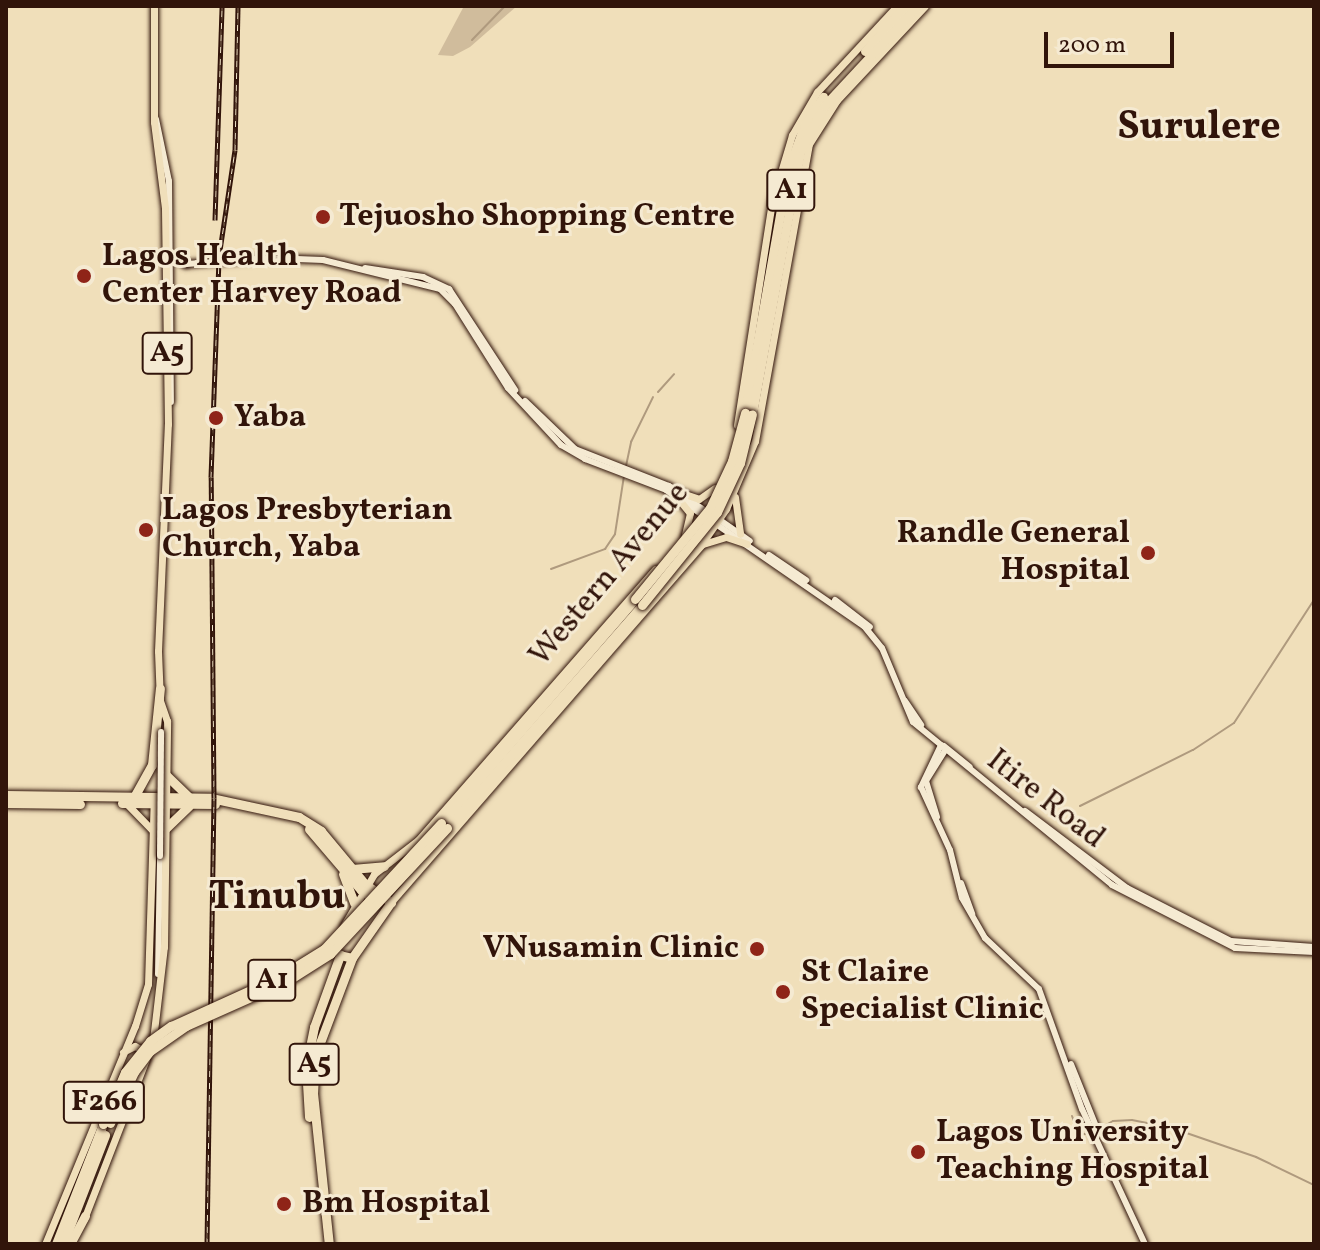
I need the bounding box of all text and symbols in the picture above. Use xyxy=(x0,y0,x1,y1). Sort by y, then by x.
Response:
scale bar xyxy=(1048,16,1178,66)
text: 200 m xyxy=(1058,29,1126,63)
district label: Surulere xyxy=(1117,104,1281,152)
road number: A1 xyxy=(765,164,817,216)
place label: Tejuosho Shopping Centre xyxy=(339,198,735,236)
marker: Tejuosho Shopping Centre xyxy=(314,208,332,226)
place label: Lagos Health Center Harvey Road xyxy=(102,239,402,314)
marker: Lagos Health Center Harvey Road xyxy=(73,265,95,287)
road number: A5 xyxy=(141,327,193,379)
place label: Yaba xyxy=(234,399,306,437)
marker: Yaba xyxy=(205,407,227,429)
street label: Western Avenue xyxy=(522,475,698,675)
place label: Lagos Presbyterian Church, Yaba xyxy=(162,493,453,568)
place label: Randle General Hospital xyxy=(897,516,1130,591)
marker: Lagos Presbyterian Church, Yaba xyxy=(137,521,155,539)
marker: Randle General Hospital xyxy=(1137,542,1159,564)
street label: Itire Road xyxy=(978,742,1112,858)
district label: Tinubu xyxy=(209,874,345,922)
place label: VNusamin Clinic xyxy=(482,930,739,968)
marker: VNusamin Clinic xyxy=(746,938,768,960)
road number: A1 xyxy=(246,954,298,1006)
place label: St Claire Specialist Clinic xyxy=(801,955,1044,1030)
marker: St Claire Specialist Clinic xyxy=(772,981,794,1003)
road number: A5 xyxy=(288,1038,340,1090)
road number: F266 xyxy=(62,1076,146,1128)
place label: Lagos University Teaching Hospital xyxy=(936,1115,1209,1190)
marker: Lagos University Teaching Hospital xyxy=(907,1141,929,1163)
place label: Bm Hospital xyxy=(302,1185,490,1223)
marker: Bm Hospital xyxy=(273,1193,295,1215)

